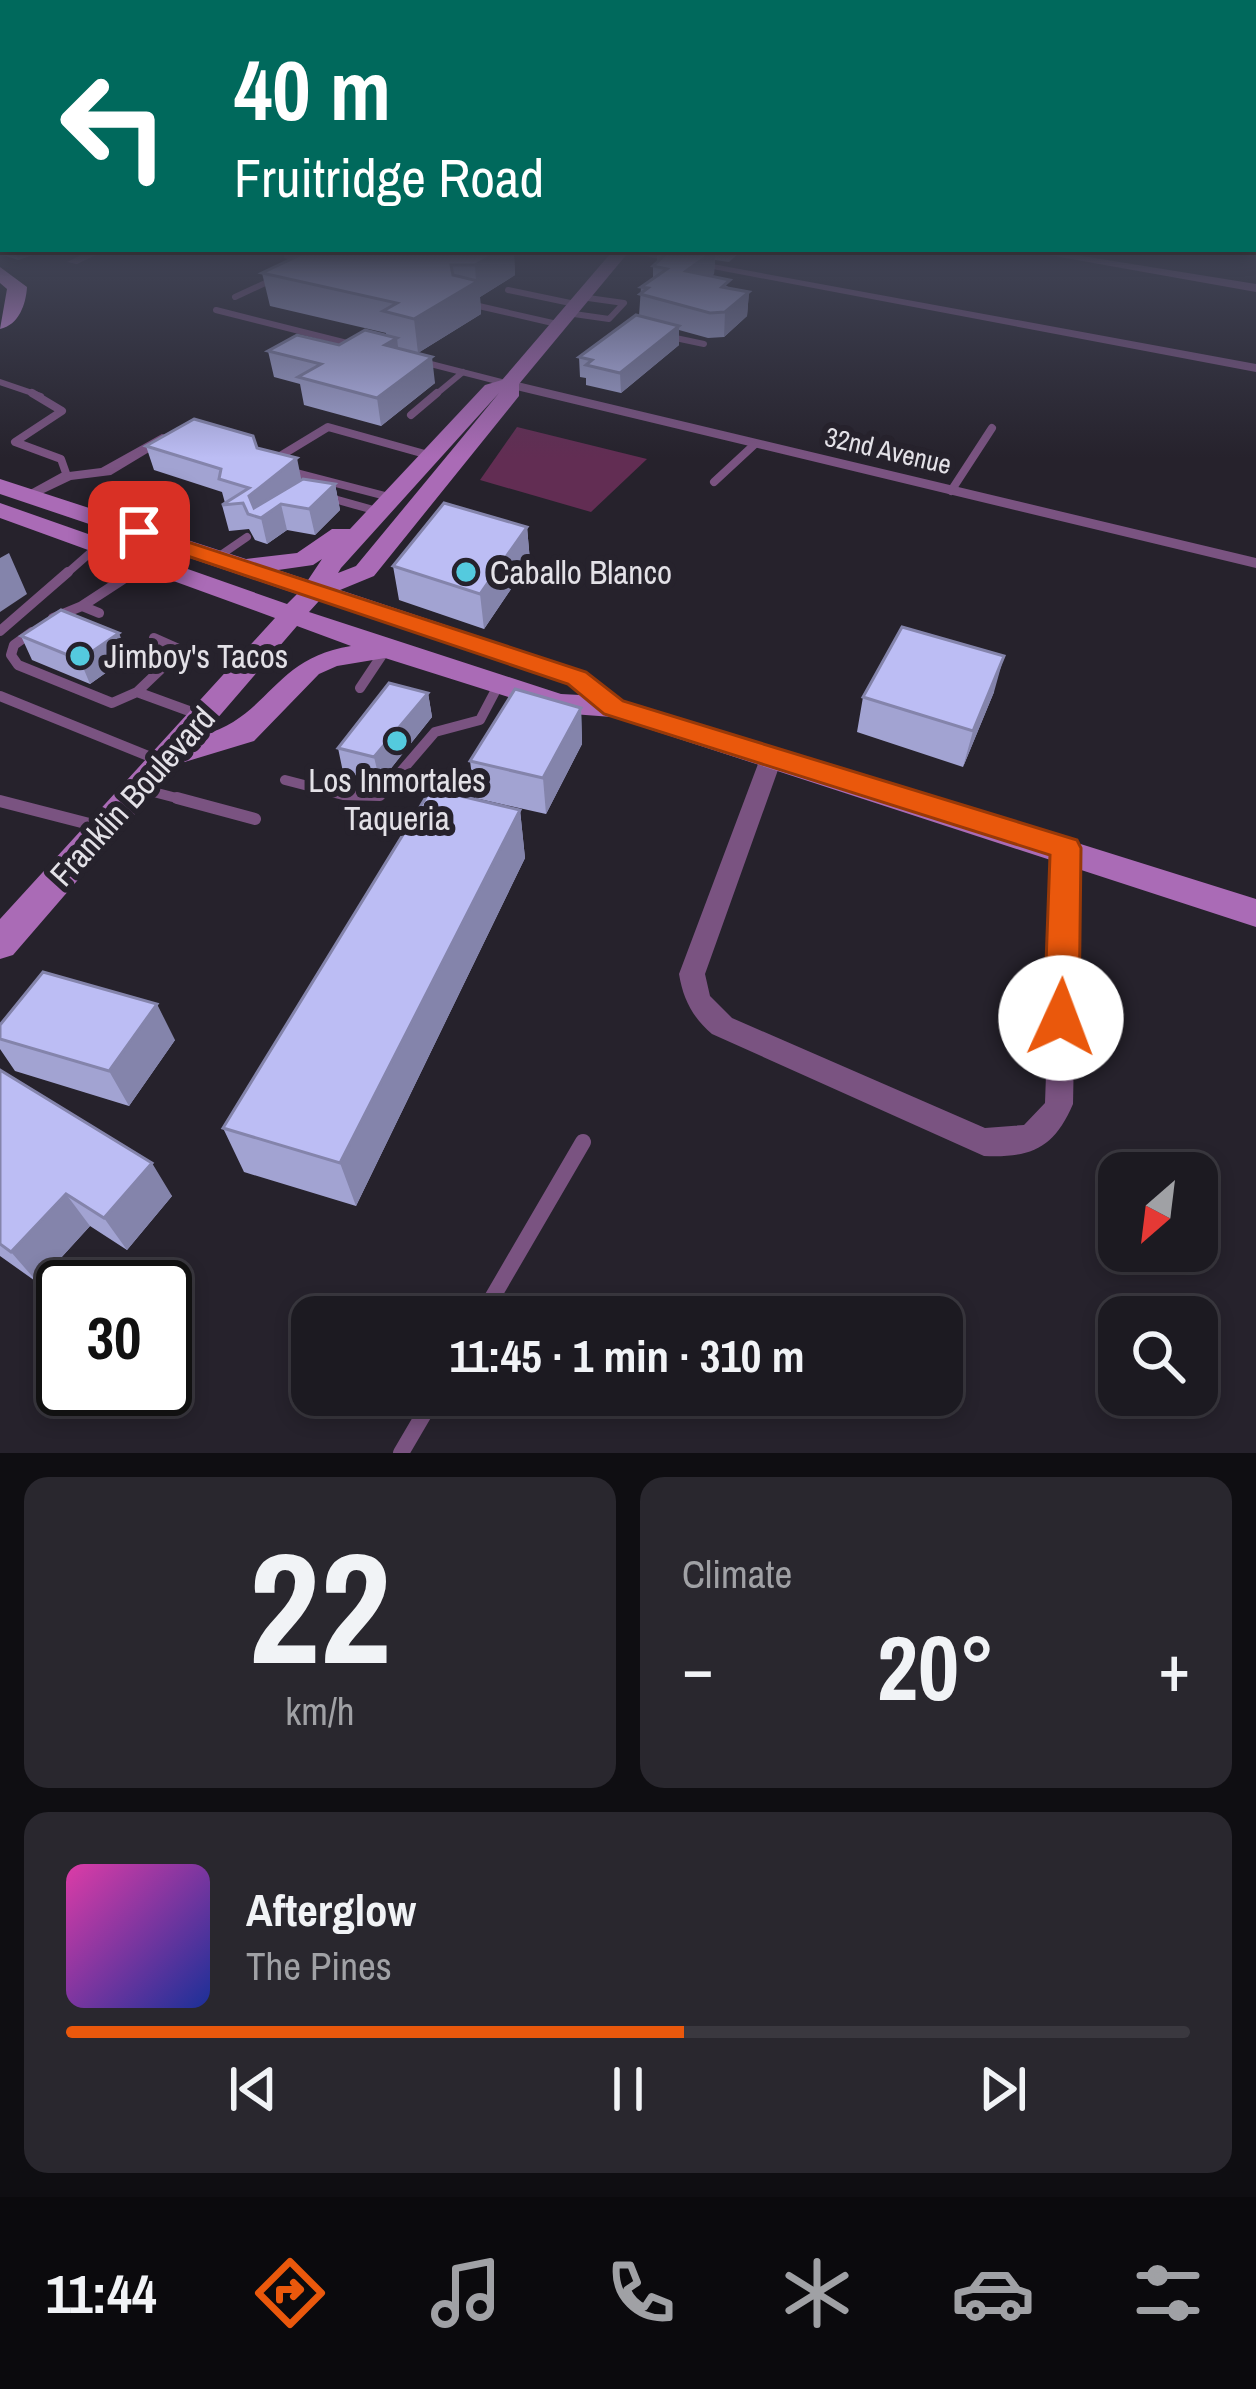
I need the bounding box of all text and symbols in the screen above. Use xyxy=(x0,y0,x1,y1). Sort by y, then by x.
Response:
text: 40 m xyxy=(234,33,391,146)
icon: left xyxy=(36,48,192,204)
text: Fruitridge Road xyxy=(234,141,544,214)
street label: 32nd Avenue xyxy=(821,418,955,482)
pin xyxy=(88,481,190,583)
icon: arrive xyxy=(106,499,172,565)
place label: Caballo Blanco xyxy=(490,550,672,594)
marker: Caballo Blanco xyxy=(453,559,479,585)
place label: Jimboy's Tacos xyxy=(104,634,288,678)
marker: Jimboy's Tacos xyxy=(67,643,93,669)
street label: Franklin Boulevard xyxy=(40,697,224,895)
marker: Los Inmortales Taqueria xyxy=(384,728,410,754)
place label: Los Inmortales Taqueria xyxy=(308,758,486,840)
position arrow xyxy=(998,955,1124,1081)
north arrow xyxy=(1098,1152,1218,1272)
map controls xyxy=(1098,1152,1218,1416)
speed limit sign: 30 xyxy=(36,1260,192,1416)
button: search xyxy=(1098,1296,1218,1416)
text: 11:45 · 1 min · 310 m xyxy=(450,1325,804,1386)
text: 22 xyxy=(249,1502,391,1712)
text: Climate xyxy=(682,1548,792,1600)
text: 20° xyxy=(877,1607,995,1728)
text: − xyxy=(682,1623,714,1712)
text: + xyxy=(1158,1623,1190,1712)
text: km/h xyxy=(285,1685,355,1737)
text: Afterglow xyxy=(246,1879,416,1940)
text: The Pines xyxy=(246,1940,392,1992)
icon: previous xyxy=(220,2056,286,2122)
icon: pause xyxy=(595,2056,661,2122)
icon: next xyxy=(970,2056,1036,2122)
icon: directions xyxy=(248,2251,332,2335)
icon: music xyxy=(424,2251,508,2335)
icon: phone xyxy=(599,2251,683,2335)
icon: climate xyxy=(775,2251,859,2335)
icon: car xyxy=(951,2251,1035,2335)
icon: filters xyxy=(1126,2251,1210,2335)
text: 11:44 xyxy=(46,2257,157,2330)

